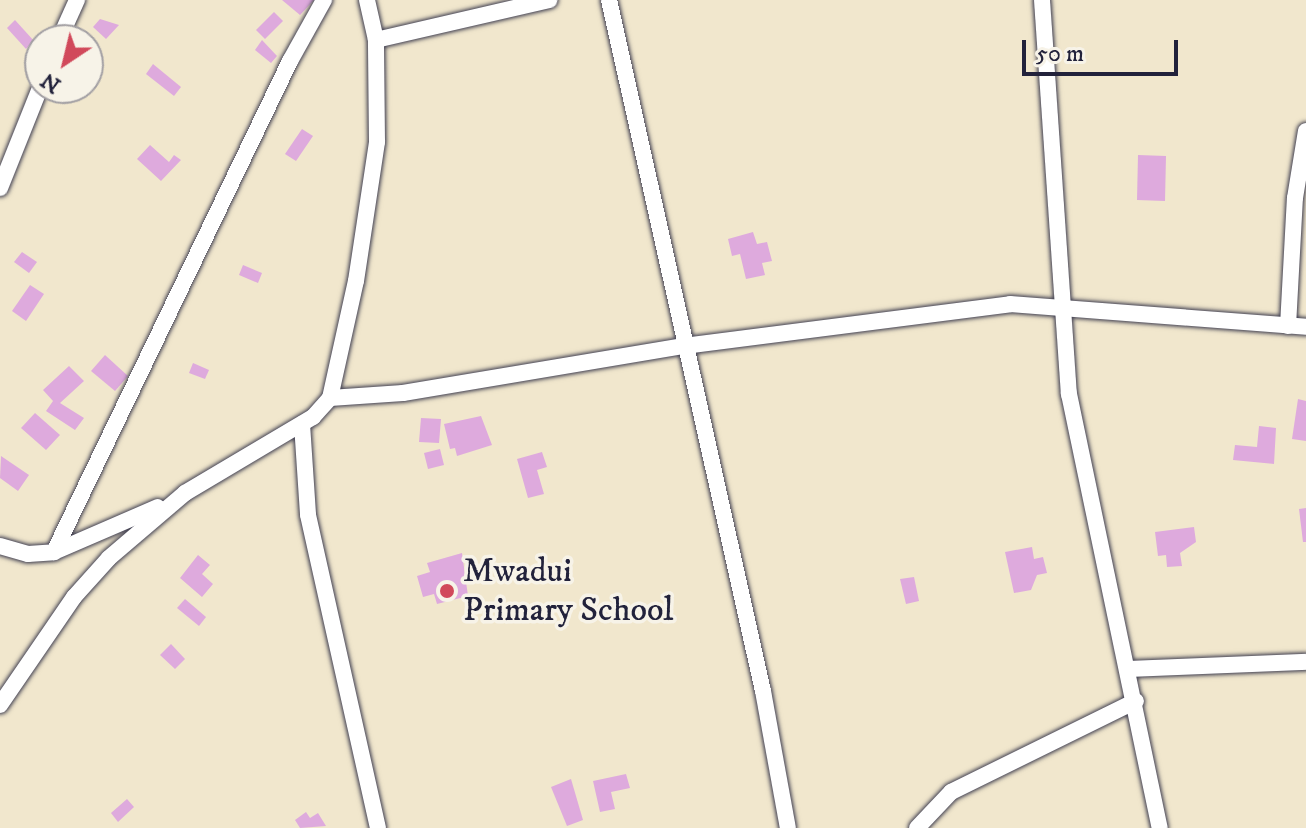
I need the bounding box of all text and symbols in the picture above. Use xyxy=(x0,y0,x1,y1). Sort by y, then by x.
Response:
north arrow xyxy=(24,24,104,104)
scale bar xyxy=(1026,24,1182,74)
text: 50 m xyxy=(1036,39,1084,69)
text: N xyxy=(36,66,66,99)
place label: Mwadui Primary School xyxy=(463,551,674,630)
marker: Mwadui Primary School xyxy=(438,582,456,600)

